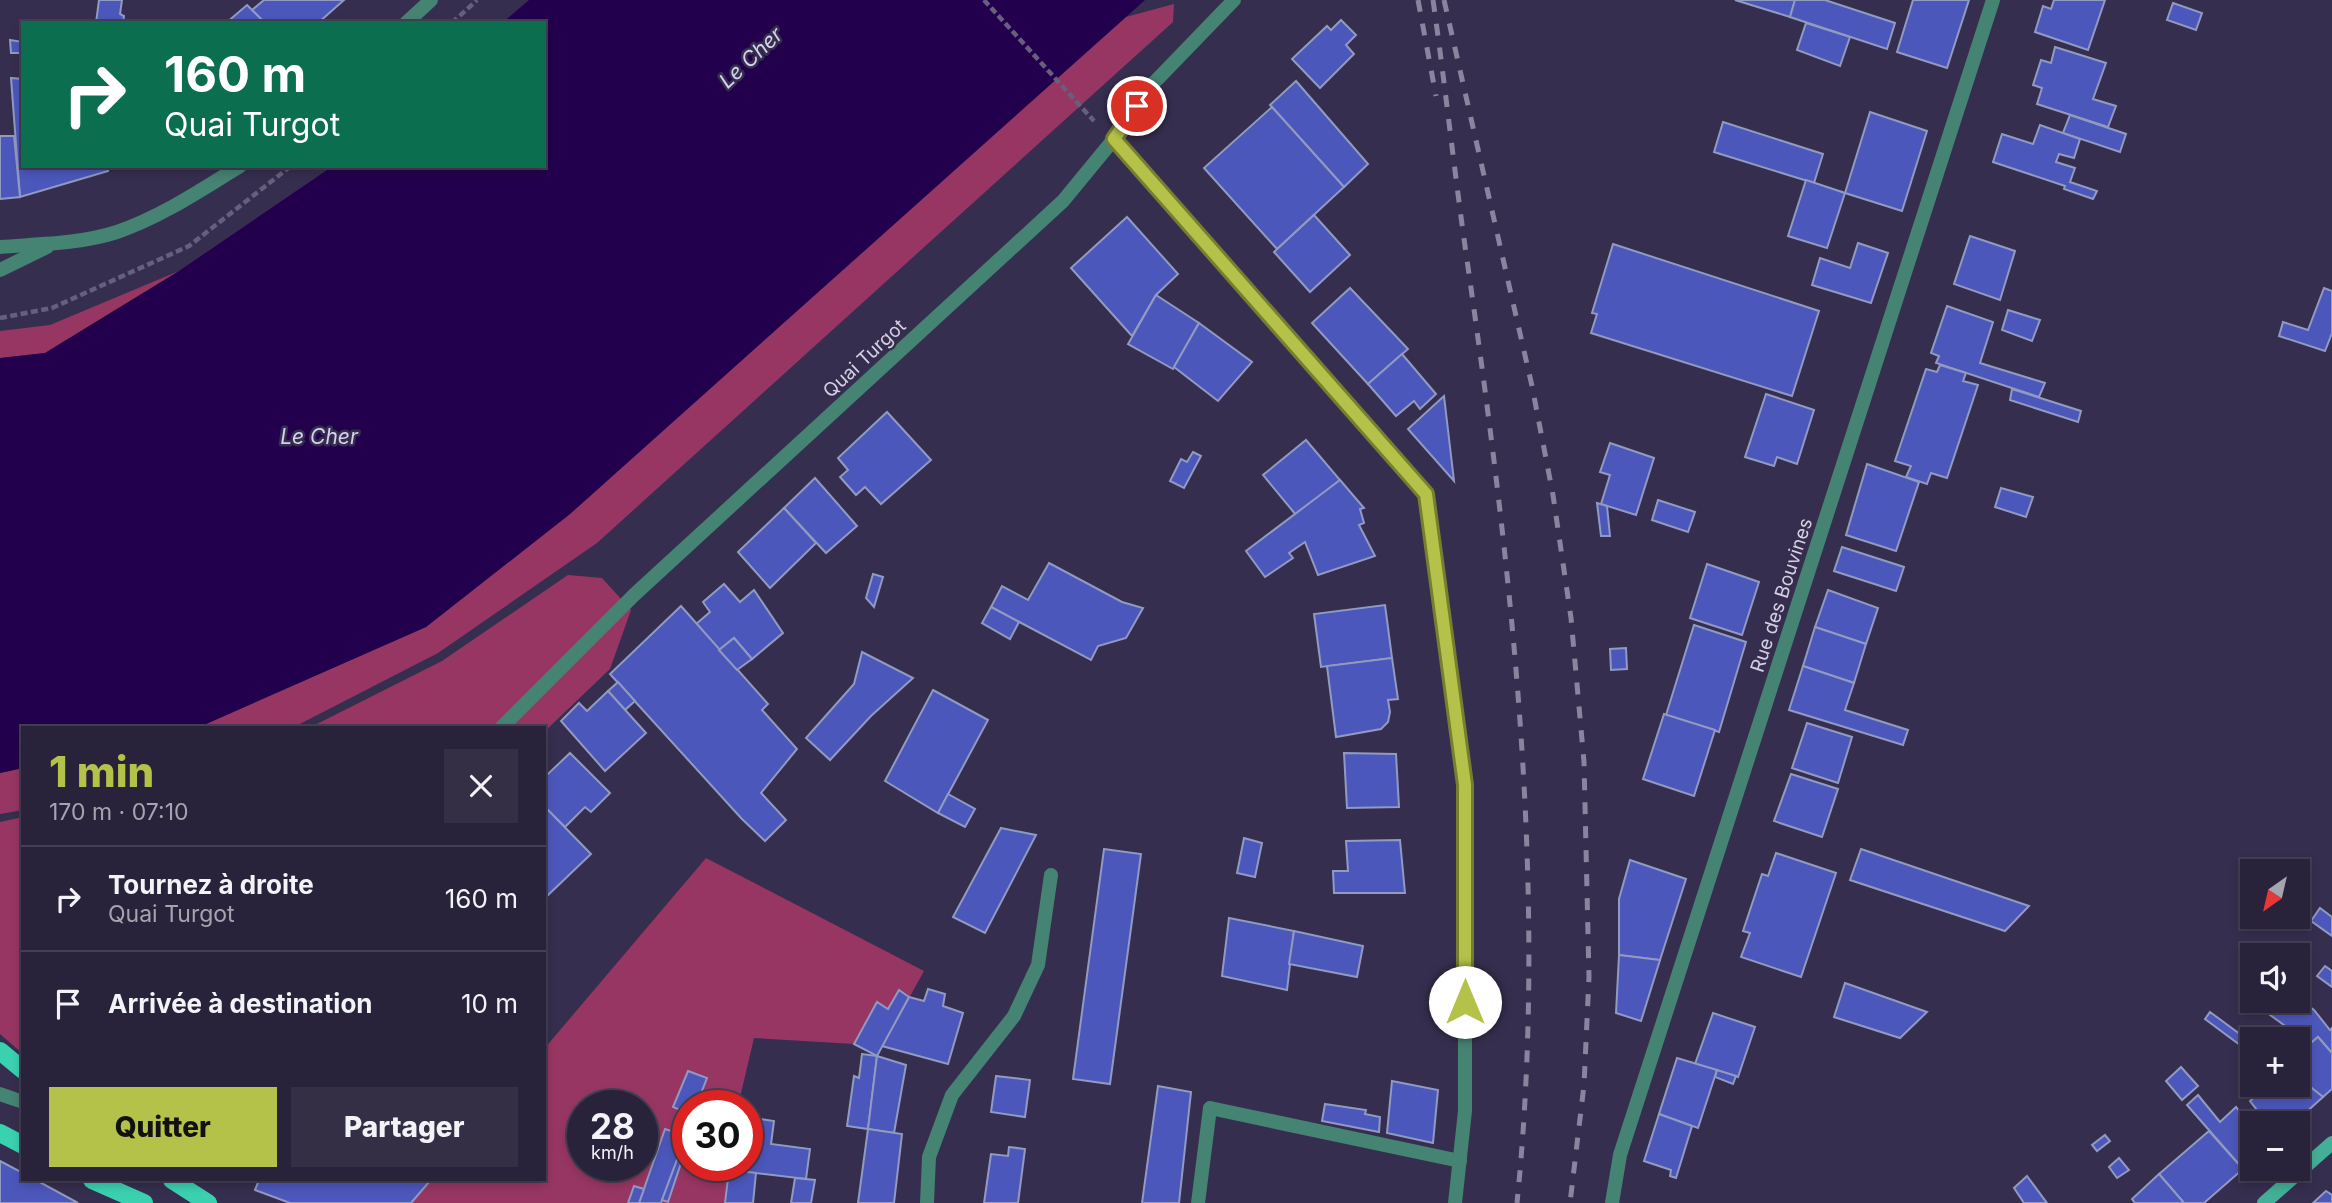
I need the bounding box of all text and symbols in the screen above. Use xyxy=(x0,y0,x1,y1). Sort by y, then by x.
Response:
water label: Le Cher xyxy=(714,21,788,93)
text: 160 m xyxy=(164,45,306,104)
icon: right xyxy=(49,49,140,140)
pin xyxy=(1107,76,1167,136)
icon: arrive xyxy=(1118,87,1156,125)
text: Quai Turgot xyxy=(164,105,340,144)
street label: Quai Turgot xyxy=(818,314,910,402)
water label: Le Cher xyxy=(280,424,359,449)
street label: Rue des Bouvines xyxy=(1746,515,1817,675)
text: 1 min xyxy=(49,746,154,797)
button: close xyxy=(444,749,518,823)
text: 170 m · 07:10 xyxy=(49,798,189,826)
north arrow xyxy=(2240,859,2310,929)
map controls xyxy=(2240,859,2310,1181)
text: Tournez à droite xyxy=(108,869,314,900)
icon: right xyxy=(49,880,87,918)
text: 160 m xyxy=(445,883,518,914)
text: Quai Turgot xyxy=(108,900,235,928)
button: sound xyxy=(2240,943,2310,1013)
position arrow xyxy=(1428,965,1502,1039)
icon: arrive xyxy=(49,985,87,1023)
text: Arrivée à destination xyxy=(108,988,373,1019)
text: 10 m xyxy=(461,988,518,1019)
button: + xyxy=(2240,1027,2310,1097)
button: Quitter xyxy=(49,1087,277,1167)
button: Partager xyxy=(291,1087,518,1167)
speed limit sign: 30 xyxy=(672,1090,763,1181)
text: 28 xyxy=(590,1105,635,1147)
button: − xyxy=(2240,1111,2310,1181)
text: km/h xyxy=(591,1142,634,1163)

